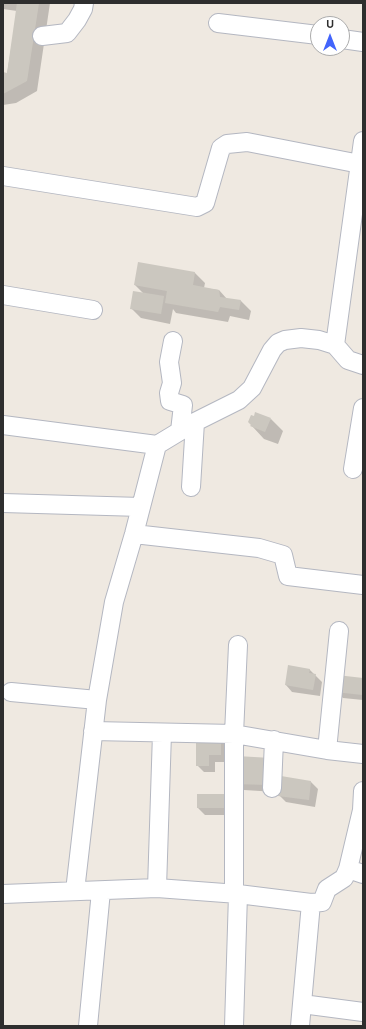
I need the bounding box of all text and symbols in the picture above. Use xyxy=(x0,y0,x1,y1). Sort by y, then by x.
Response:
north arrow xyxy=(310,16,350,56)
text: U xyxy=(326,18,334,31)

